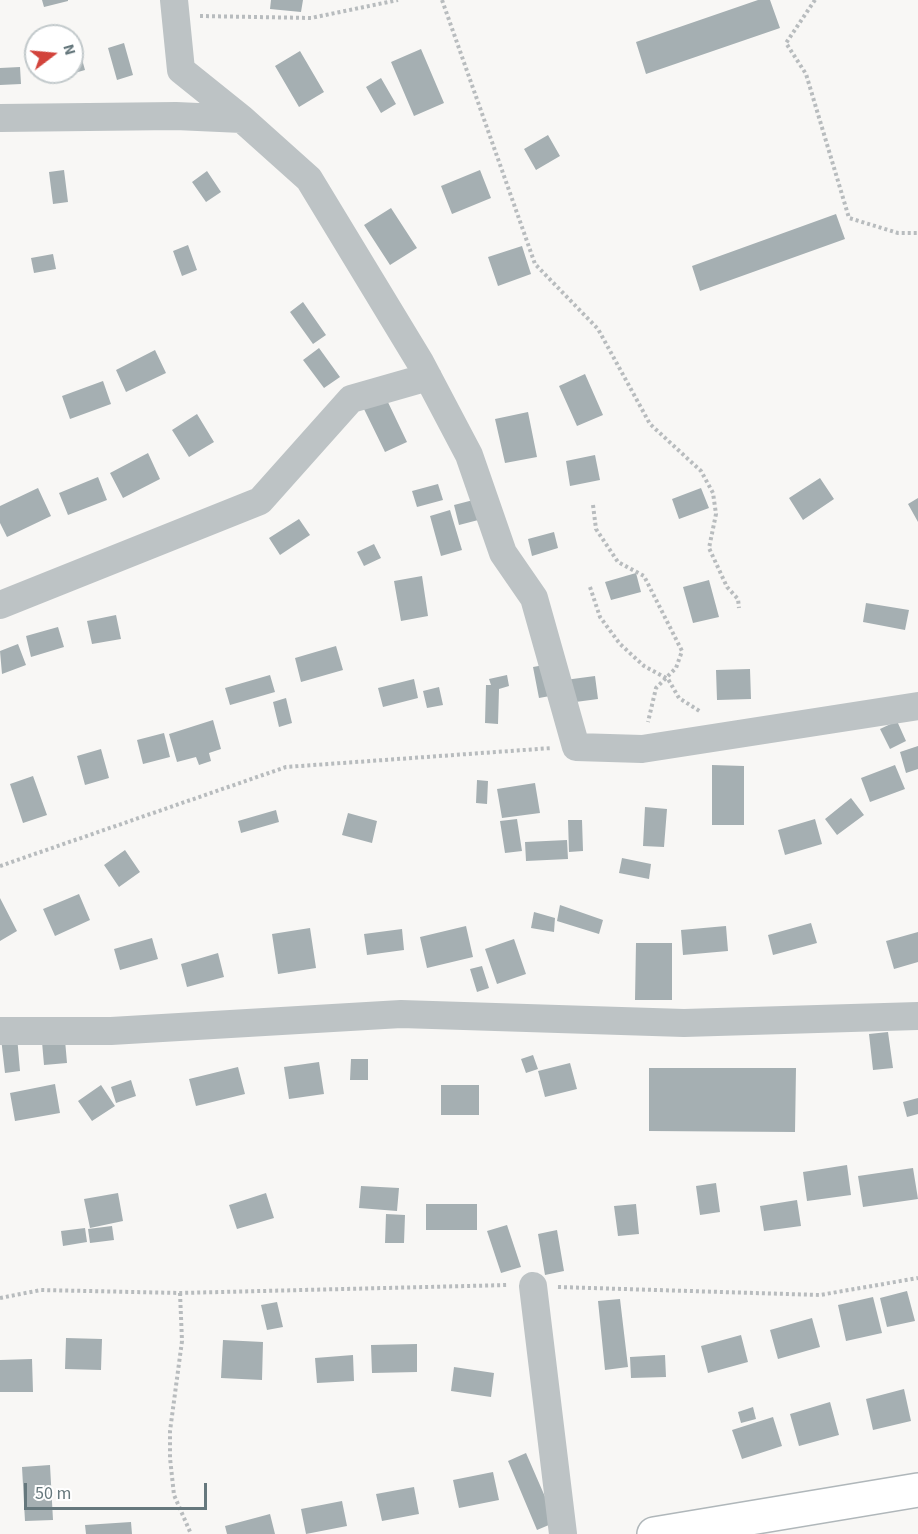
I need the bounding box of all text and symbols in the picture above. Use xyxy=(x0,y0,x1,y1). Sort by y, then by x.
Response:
north arrow xyxy=(24,24,84,84)
text: N xyxy=(57,41,81,58)
scale bar xyxy=(27,1471,210,1509)
text: 50 m xyxy=(35,1481,71,1506)

